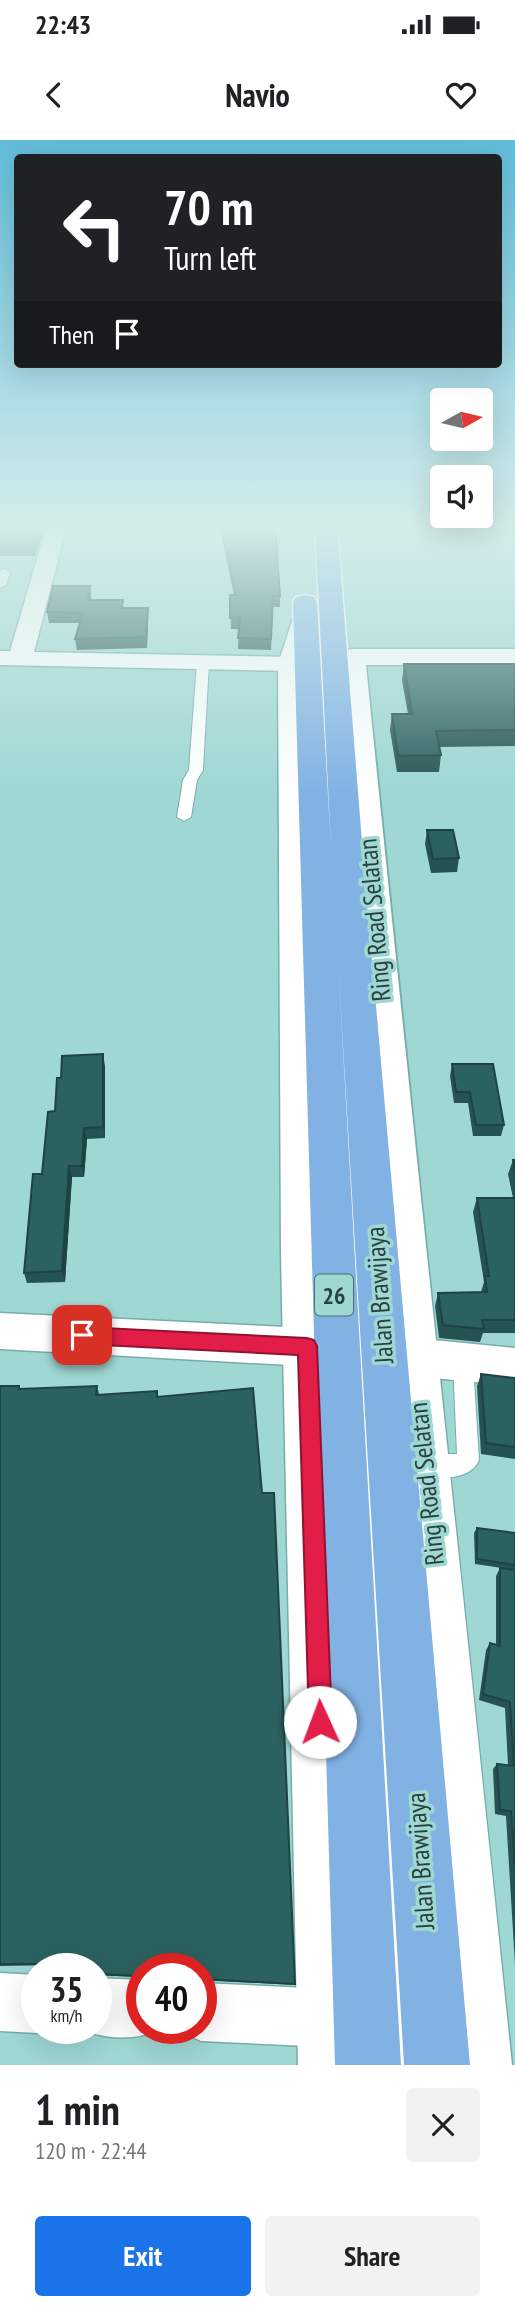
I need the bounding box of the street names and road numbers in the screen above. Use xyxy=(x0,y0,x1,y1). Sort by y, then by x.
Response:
street label: Ring Road Selatan xyxy=(350,837,398,1003)
street label: Jalan Brawijaya xyxy=(358,1226,400,1365)
road number: 26 xyxy=(315,1274,353,1316)
street label: Ring Road Selatan xyxy=(401,1401,451,1567)
street label: Jalan Brawijaya xyxy=(399,1792,441,1931)

